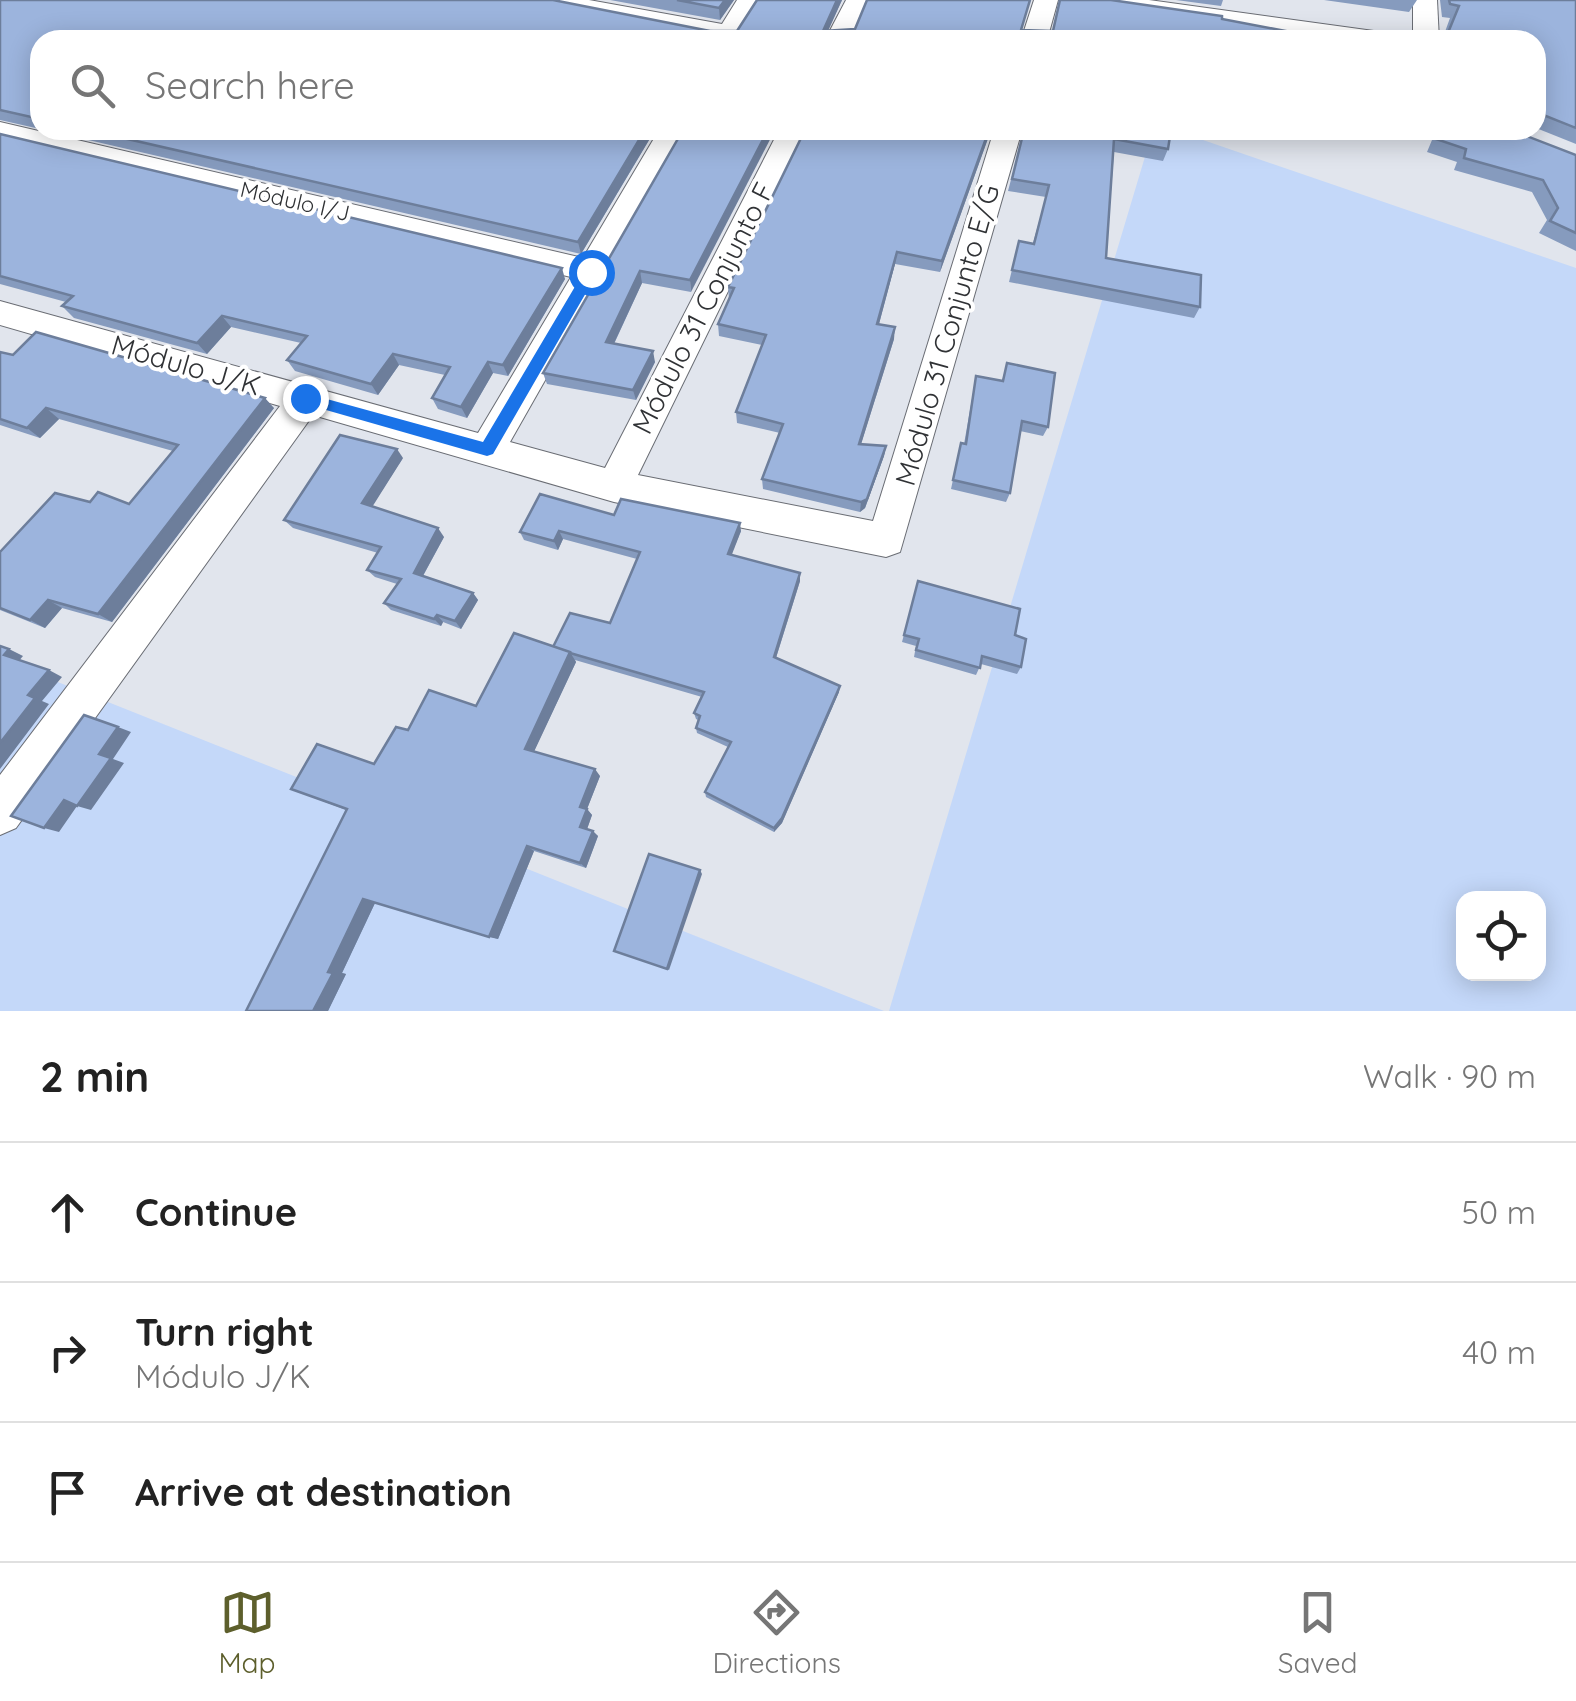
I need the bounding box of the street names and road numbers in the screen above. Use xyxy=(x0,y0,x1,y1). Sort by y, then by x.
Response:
street label: Módulo I/J xyxy=(238,175,352,227)
street label: Módulo 31 Conjunto F xyxy=(624,176,781,439)
street label: Módulo 31 Conjunto E/G xyxy=(887,180,1006,490)
street label: Módulo J/K xyxy=(107,327,265,403)

